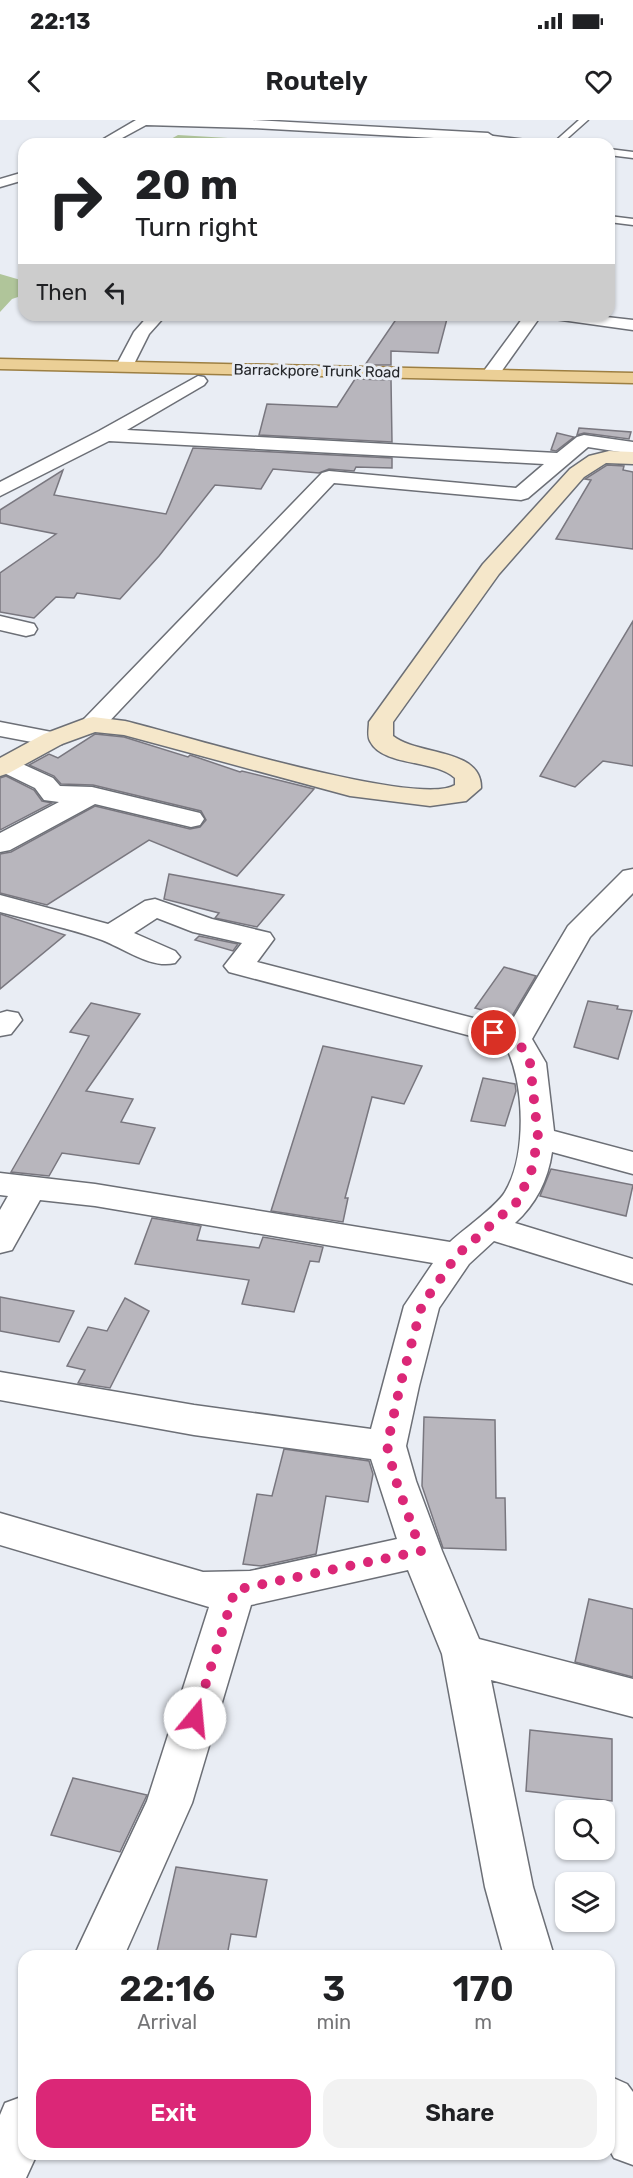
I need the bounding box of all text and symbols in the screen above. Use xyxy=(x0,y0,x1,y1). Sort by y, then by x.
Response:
text: 22:13 xyxy=(30,8,90,35)
icon: back xyxy=(18,65,51,98)
text: Routely xyxy=(265,65,368,97)
icon: heart xyxy=(582,65,615,98)
text: 20 m xyxy=(135,160,238,210)
icon: right xyxy=(36,162,114,240)
text: Turn right xyxy=(135,211,258,243)
icon: left xyxy=(99,276,132,309)
text: Then xyxy=(36,279,87,306)
street label: Barrackpore Trunk Road xyxy=(233,361,401,381)
pin xyxy=(468,1007,519,1058)
icon: arrive xyxy=(477,1016,510,1049)
position arrow xyxy=(163,1686,227,1750)
map controls xyxy=(555,1800,615,1932)
button: search xyxy=(555,1800,615,1860)
button: layers xyxy=(555,1872,615,1932)
text: 22:16 xyxy=(119,1967,215,2010)
text: 3 xyxy=(322,1967,345,2010)
text: 170 xyxy=(452,1967,514,2010)
text: Arrival xyxy=(137,2010,197,2034)
text: min xyxy=(316,2010,351,2034)
text: m xyxy=(474,2010,492,2034)
button: Exit xyxy=(36,2079,311,2148)
button: Share xyxy=(323,2079,597,2148)

